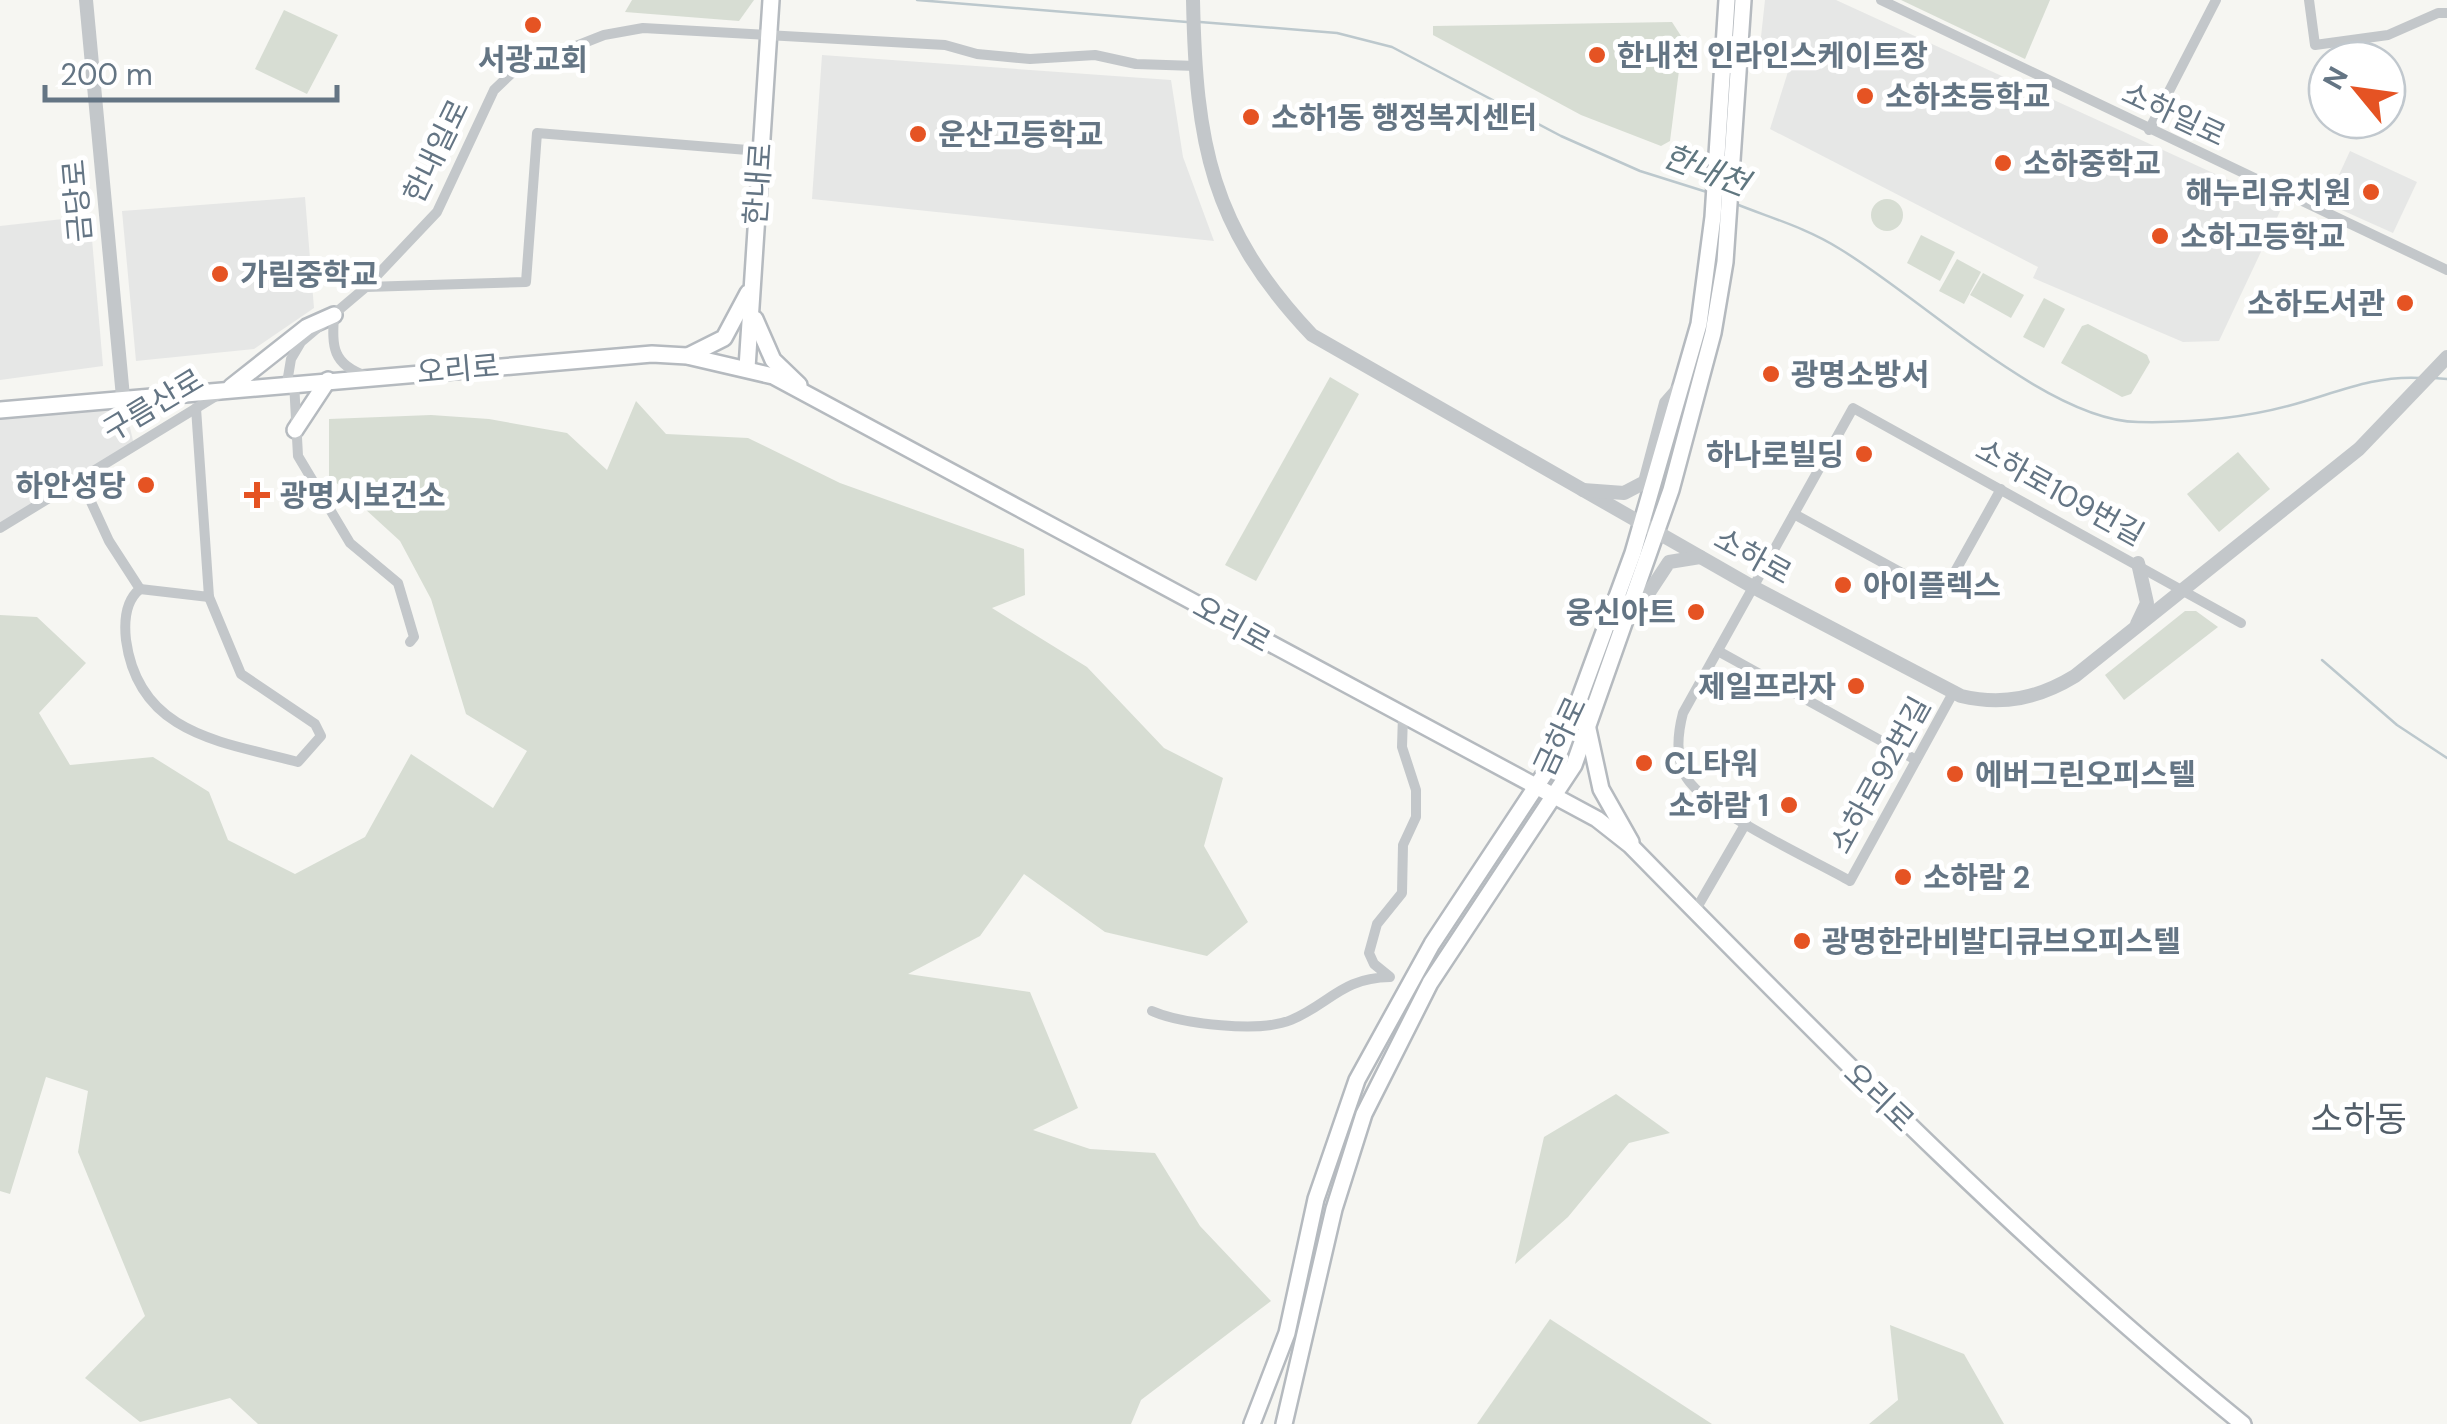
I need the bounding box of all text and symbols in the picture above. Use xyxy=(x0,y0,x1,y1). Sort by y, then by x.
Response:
marker: 서광교회 xyxy=(522,14,544,36)
place label: 한내천 인라인스케이트장 xyxy=(1617,36,1928,75)
scale bar xyxy=(45,40,338,102)
place label: 서광교회 xyxy=(478,40,588,79)
north arrow xyxy=(2307,40,2407,140)
marker: 한내천 인라인스케이트장 xyxy=(1586,44,1608,66)
text: 200 m xyxy=(60,55,153,94)
text: N xyxy=(2314,60,2357,96)
street label: 소하일로 xyxy=(2116,73,2232,155)
place label: 소하초등학교 xyxy=(1885,77,2051,116)
marker: 소하초등학교 xyxy=(1854,85,1876,107)
street label: 한내일로 xyxy=(394,93,478,209)
place label: 소하1동 행정복지센터 xyxy=(1271,98,1537,137)
marker: 소하1동 행정복지센터 xyxy=(1240,106,1262,128)
place label: 운산고등학교 xyxy=(938,115,1104,154)
marker: 운산고등학교 xyxy=(907,123,929,145)
water label: 한내천 xyxy=(1657,135,1758,207)
street label: 한내로 xyxy=(736,141,780,227)
place label: 소하중학교 xyxy=(2023,144,2161,183)
marker: 소하중학교 xyxy=(1992,152,2014,174)
street label: 금당로 xyxy=(54,158,100,244)
place label: 해누리유치원 xyxy=(2185,173,2351,212)
marker: 해누리유치원 xyxy=(2360,181,2382,203)
place label: 소하고등학교 xyxy=(2180,217,2346,256)
marker: 소하고등학교 xyxy=(2149,225,2171,247)
place label: 가림중학교 xyxy=(240,255,378,294)
marker: 가림중학교 xyxy=(209,263,231,285)
place label: 소하도서관 xyxy=(2247,284,2385,323)
marker: 소하도서관 xyxy=(2394,292,2416,314)
street label: 오리로 xyxy=(415,346,501,392)
place label: 광명소방서 xyxy=(1791,355,1929,394)
street label: 구름산로 xyxy=(96,360,210,450)
marker: 광명소방서 xyxy=(1760,363,1782,385)
street label: 소하로109번길 xyxy=(1969,430,2151,554)
place label: 하나로빌딩 xyxy=(1706,435,1844,474)
marker: 하나로빌딩 xyxy=(1853,443,1875,465)
place label: 하안성당 xyxy=(16,466,126,505)
marker: 하안성당 xyxy=(135,474,157,496)
place label: 광명시보건소 xyxy=(280,476,446,515)
marker: 광명시보건소 xyxy=(244,482,270,508)
street label: 소하로 xyxy=(1707,519,1799,593)
place label: 아이플렉스 xyxy=(1863,566,2001,605)
marker: 아이플렉스 xyxy=(1832,574,1854,596)
street label: 오리로 xyxy=(1186,587,1278,661)
place label: 웅신아트 xyxy=(1566,593,1676,632)
marker: 웅신아트 xyxy=(1685,601,1707,623)
place label: 제일프라자 xyxy=(1698,667,1836,706)
marker: 제일프라자 xyxy=(1845,675,1867,697)
street label: 금하로 xyxy=(1525,690,1595,782)
street label: 소하로92번길 xyxy=(1821,690,1939,860)
place label: CL타워 xyxy=(1664,744,1758,783)
marker: CL타워 xyxy=(1633,752,1655,774)
place label: 에버그린오피스텔 xyxy=(1975,755,2196,794)
marker: 에버그린오피스텔 xyxy=(1944,763,1966,785)
place label: 소하람 1 xyxy=(1668,786,1769,825)
marker: 소하람 1 xyxy=(1778,794,1800,816)
place label: 소하람 2 xyxy=(1923,858,2030,897)
marker: 소하람 2 xyxy=(1892,866,1914,888)
place label: 광명한라비발디큐브오피스텔 xyxy=(1822,922,2181,961)
marker: 광명한라비발디큐브오피스텔 xyxy=(1791,930,1813,952)
street label: 오리로 xyxy=(1836,1054,1922,1140)
district label: 소하동 xyxy=(2311,1096,2407,1142)

